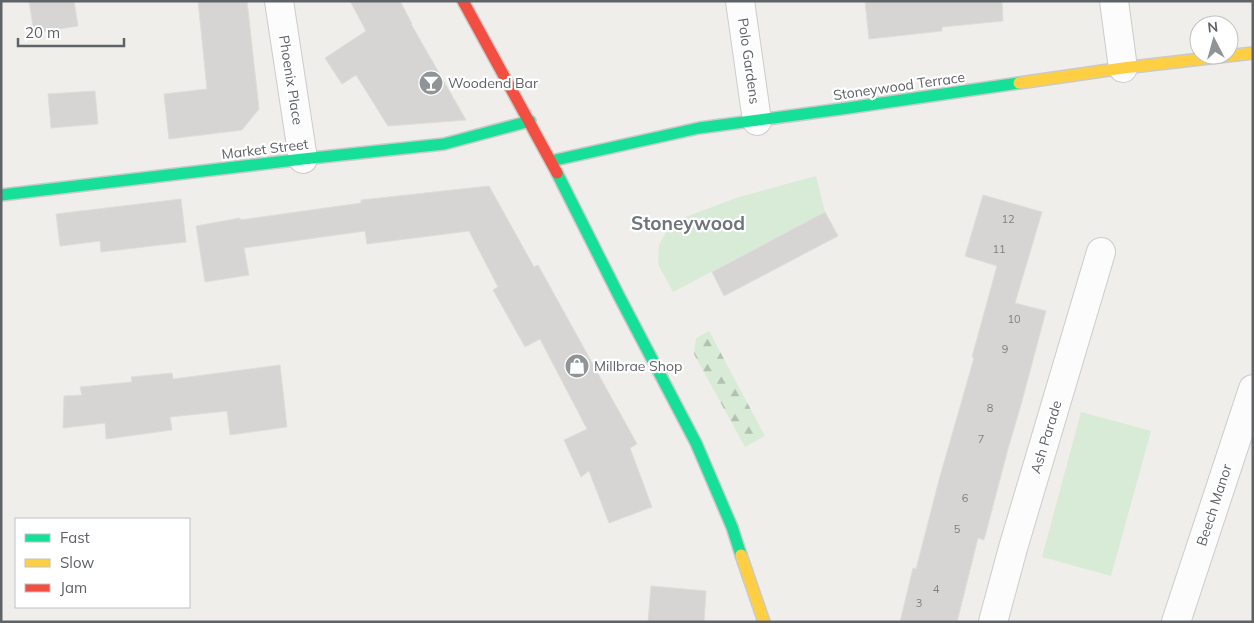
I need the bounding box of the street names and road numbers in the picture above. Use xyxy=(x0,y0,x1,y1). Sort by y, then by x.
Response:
street label: Polo Gardens xyxy=(734,17,764,105)
street label: Phoenix Place xyxy=(275,34,307,126)
street label: Stoneywood Terrace xyxy=(832,68,966,104)
street label: Market Street xyxy=(221,135,310,163)
street label: Ash Parade xyxy=(1026,398,1066,476)
street label: Beech Manor xyxy=(1192,461,1236,548)

